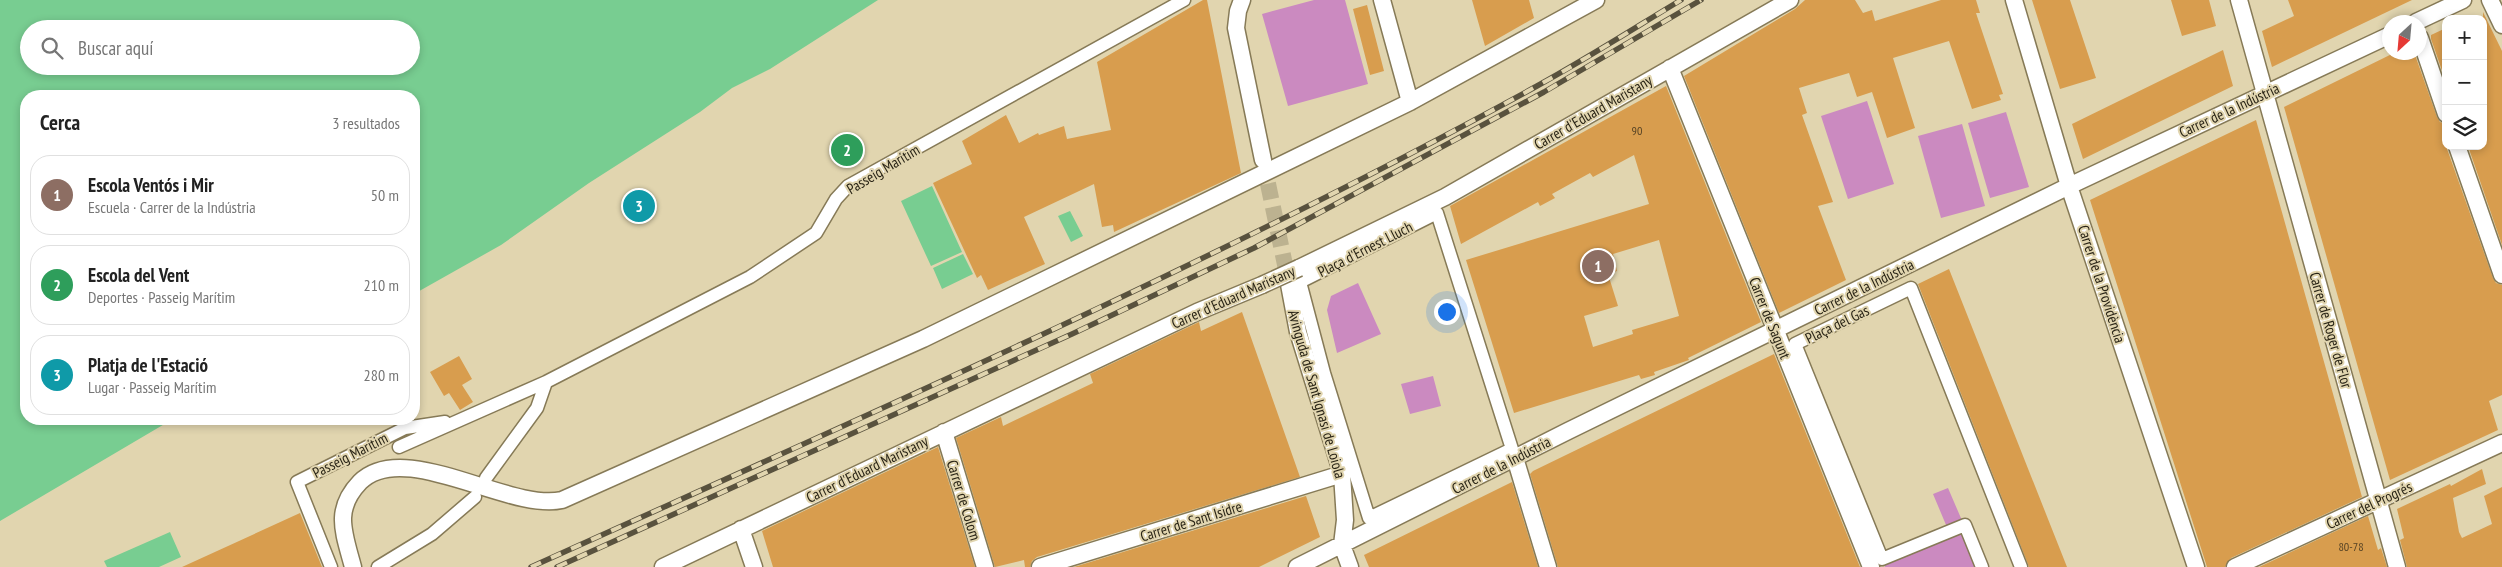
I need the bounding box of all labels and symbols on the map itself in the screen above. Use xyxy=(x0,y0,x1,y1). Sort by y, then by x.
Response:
north arrow xyxy=(2382,15,2427,60)
street label: Carrer d'Eduard Maristany xyxy=(1531,70,1656,154)
street label: Carrer de la Indústria xyxy=(2176,78,2282,142)
house number: 90 xyxy=(1632,123,1642,138)
pin: 2 xyxy=(831,131,863,169)
street label: Passeig Marítim xyxy=(843,140,923,198)
pin: 3 xyxy=(623,187,655,225)
street label: Plaça d'Ernest Lluch xyxy=(1314,217,1416,281)
street label: Carrer de la Providència xyxy=(2074,223,2130,345)
pin: 1 xyxy=(1582,247,1614,285)
street label: Carrer de la Indústria xyxy=(1811,255,1917,319)
street label: Carrer d'Eduard Maristany xyxy=(1168,261,1298,333)
street label: Carrer de Roger de Flor xyxy=(2305,270,2357,391)
street label: Carrer de Sagunt xyxy=(1745,274,1795,362)
your location xyxy=(1434,299,1460,325)
street label: Plaça del Gas xyxy=(1802,300,1872,348)
street label: Avinguda de Sant Ignasi de Loiola xyxy=(1284,308,1350,480)
street label: Passeig Marítim xyxy=(309,428,391,482)
street label: Carrer d'Eduard Maristany xyxy=(803,431,931,507)
street label: Carrer de la Indústria xyxy=(1448,432,1554,498)
street label: Carrer de Colom xyxy=(943,458,985,542)
street label: Carrer del Progrés xyxy=(2323,477,2415,533)
street label: Carrer de Sant Isidre xyxy=(1138,497,1244,545)
house number: 80-78 xyxy=(2338,539,2364,554)

